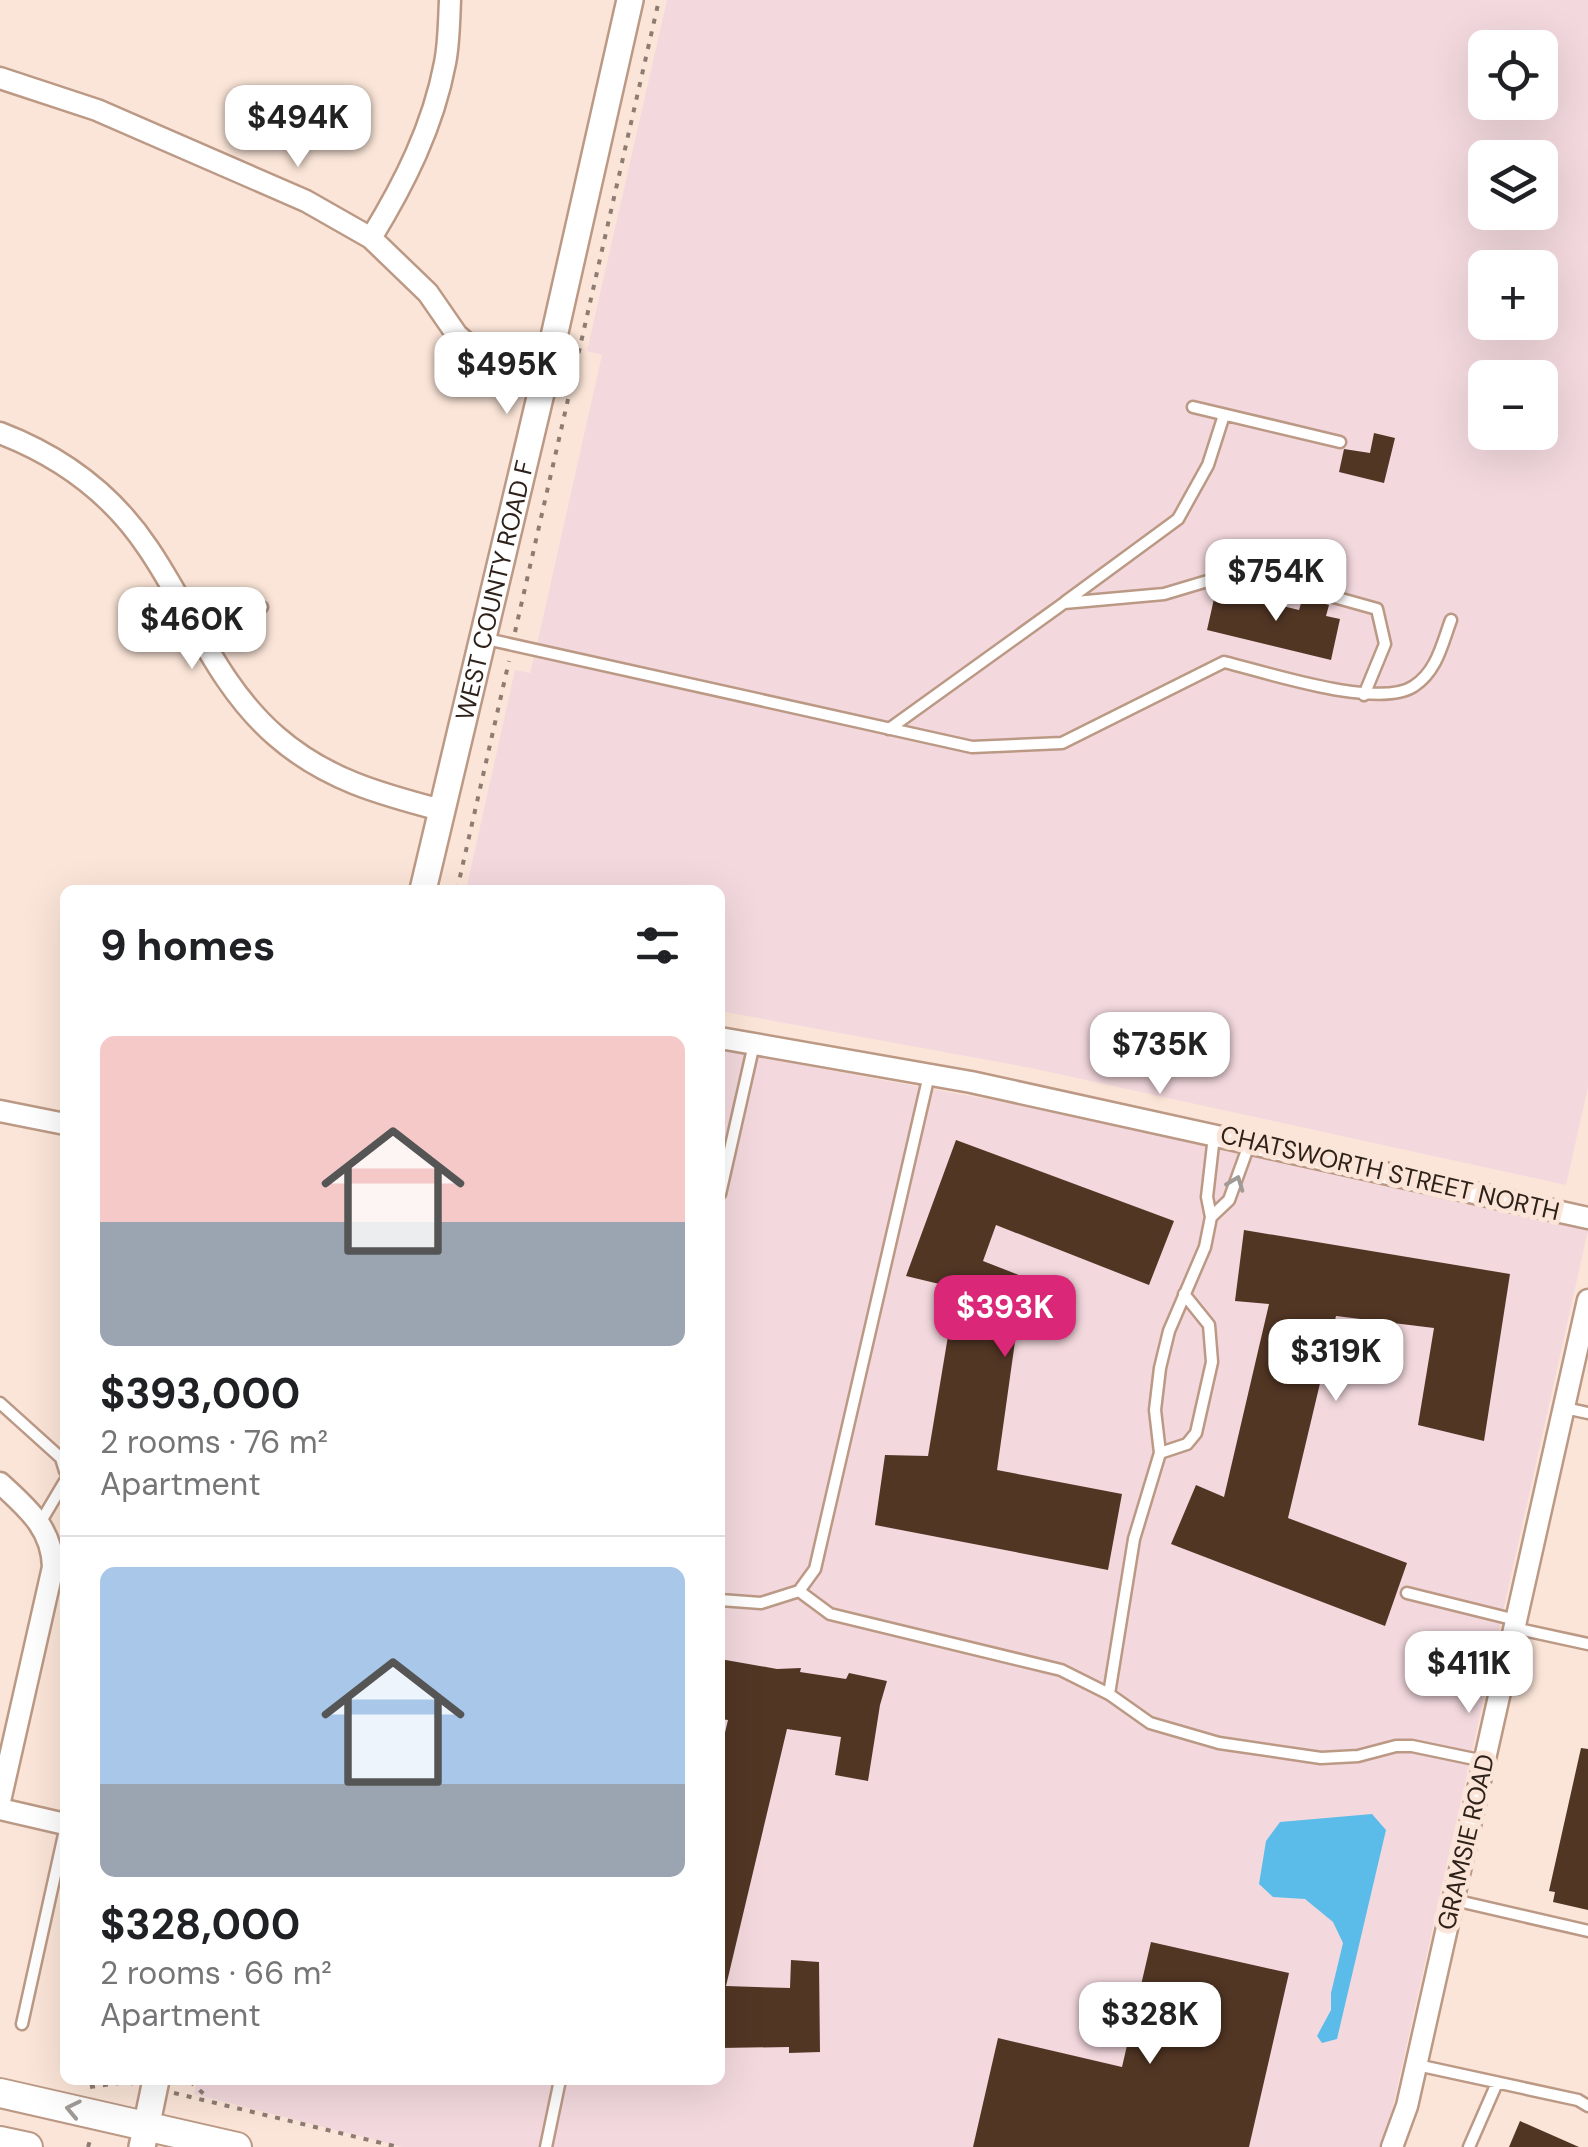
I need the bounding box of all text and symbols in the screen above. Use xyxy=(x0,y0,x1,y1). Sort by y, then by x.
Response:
map controls xyxy=(1468,30,1558,450)
button: locate xyxy=(1468,30,1558,120)
pin: $494K xyxy=(228,85,368,170)
text: $494K xyxy=(247,96,349,138)
button: layers xyxy=(1468,140,1558,230)
button: + xyxy=(1468,250,1558,340)
pin: $495K xyxy=(437,332,577,417)
text: $495K xyxy=(456,343,558,385)
button: − xyxy=(1468,360,1558,450)
street label: WEST COUNTY ROAD F xyxy=(447,457,541,724)
pin: $754K xyxy=(1206,539,1346,624)
text: $754K xyxy=(1227,550,1325,592)
pin: $460K xyxy=(122,587,262,672)
text: $460K xyxy=(140,598,244,640)
text: 9 homes xyxy=(100,918,275,973)
icon: filters xyxy=(630,918,685,973)
pin: $735K xyxy=(1090,1012,1230,1097)
text: $735K xyxy=(1112,1023,1208,1065)
icon: home xyxy=(303,1101,483,1281)
street label: CHATSWORTH STREET NORTH xyxy=(1217,1118,1563,1228)
one-way arrow xyxy=(1224,1175,1244,1193)
pin: $393K xyxy=(935,1275,1075,1360)
text: $393K xyxy=(956,1286,1054,1328)
pin: $319K xyxy=(1266,1319,1406,1404)
text: $319K xyxy=(1290,1330,1382,1372)
text: $393,000 xyxy=(100,1366,300,1421)
text: 2 rooms · 76 m² xyxy=(100,1421,328,1463)
text: Apartment xyxy=(100,1463,261,1505)
pin: $411K xyxy=(1399,1631,1539,1716)
icon: home xyxy=(303,1632,483,1812)
text: $411K xyxy=(1427,1642,1511,1684)
street label: GRAMSIE ROAD xyxy=(1430,1751,1502,1933)
text: $328,000 xyxy=(100,1897,300,1952)
text: 2 rooms · 66 m² xyxy=(100,1952,332,1994)
pin: $328K xyxy=(1080,1982,1220,2067)
text: $328K xyxy=(1101,1993,1199,2035)
text: Apartment xyxy=(100,1994,261,2036)
one-way arrow xyxy=(65,2100,82,2121)

